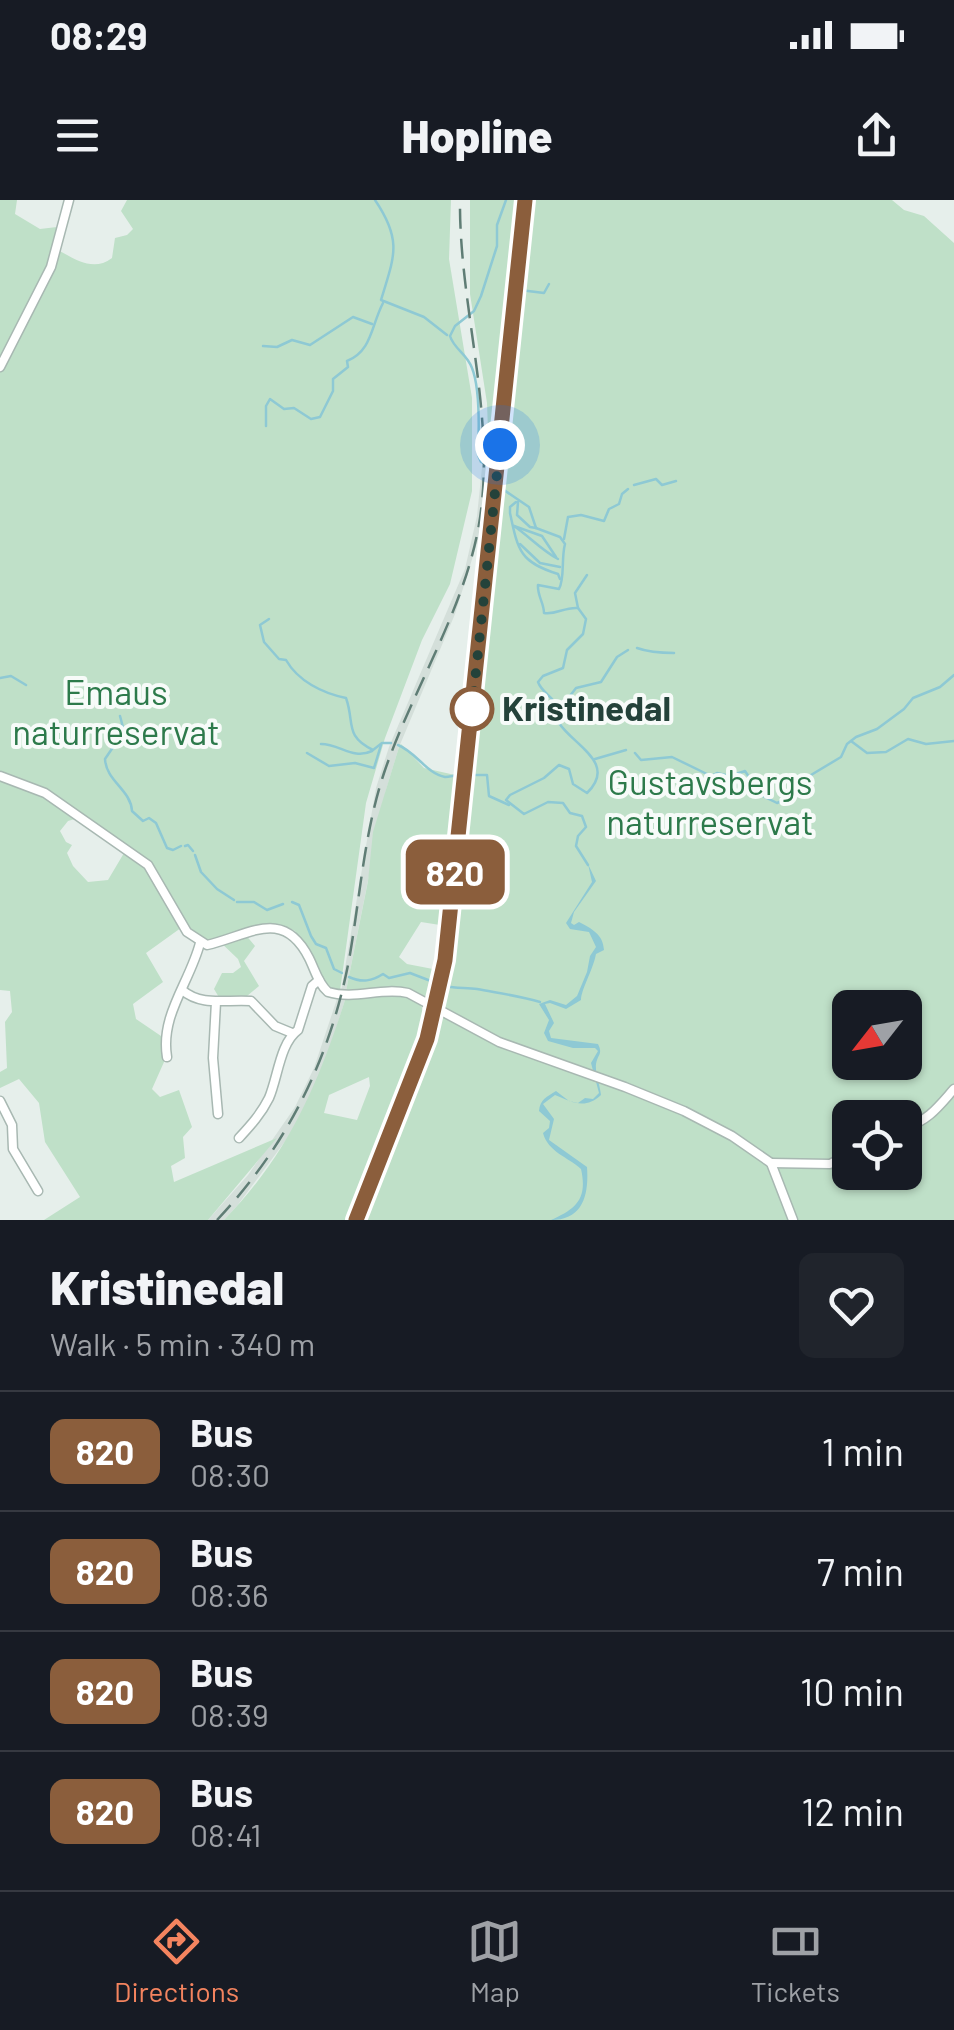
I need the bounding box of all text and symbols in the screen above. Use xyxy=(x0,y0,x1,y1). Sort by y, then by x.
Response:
text: 08:29 xyxy=(50,12,148,58)
icon: menu xyxy=(50,108,105,163)
text: Hopline xyxy=(402,108,552,162)
icon: share xyxy=(849,108,904,163)
your location xyxy=(475,420,525,470)
park label: Emaus naturreservat xyxy=(12,670,220,752)
place label: Kristinedal xyxy=(502,686,671,728)
marker: Kristinedal xyxy=(451,688,493,730)
park label: Gustavsbergs naturreservat xyxy=(606,760,814,842)
line badge: 820 xyxy=(398,840,512,904)
text: 820 xyxy=(426,851,484,893)
north arrow xyxy=(832,990,922,1080)
map controls xyxy=(832,990,922,1190)
button: locate xyxy=(832,1100,922,1190)
button: heart xyxy=(799,1253,904,1358)
text: Kristinedal xyxy=(50,1257,284,1315)
text: Walk · 5 min · 340 m xyxy=(50,1324,315,1362)
text: Bus xyxy=(190,1409,253,1455)
text: 1 min xyxy=(822,1428,904,1474)
text: 820 xyxy=(76,1430,134,1472)
text: 08:30 xyxy=(190,1455,270,1493)
text: Bus xyxy=(190,1529,253,1575)
text: 7 min xyxy=(817,1548,904,1594)
text: 820 xyxy=(76,1550,134,1592)
text: 08:36 xyxy=(190,1575,269,1613)
text: Bus xyxy=(190,1649,253,1695)
text: 10 min xyxy=(800,1668,904,1714)
text: 820 xyxy=(76,1670,134,1712)
text: 08:39 xyxy=(190,1695,269,1733)
text: Bus xyxy=(190,1769,253,1815)
text: 12 min xyxy=(801,1788,904,1834)
text: 820 xyxy=(76,1790,134,1832)
text: 08:41 xyxy=(190,1815,262,1853)
tab: Directions xyxy=(114,1914,239,2008)
tab: Map xyxy=(467,1914,522,2008)
tab: Tickets xyxy=(751,1914,840,2008)

